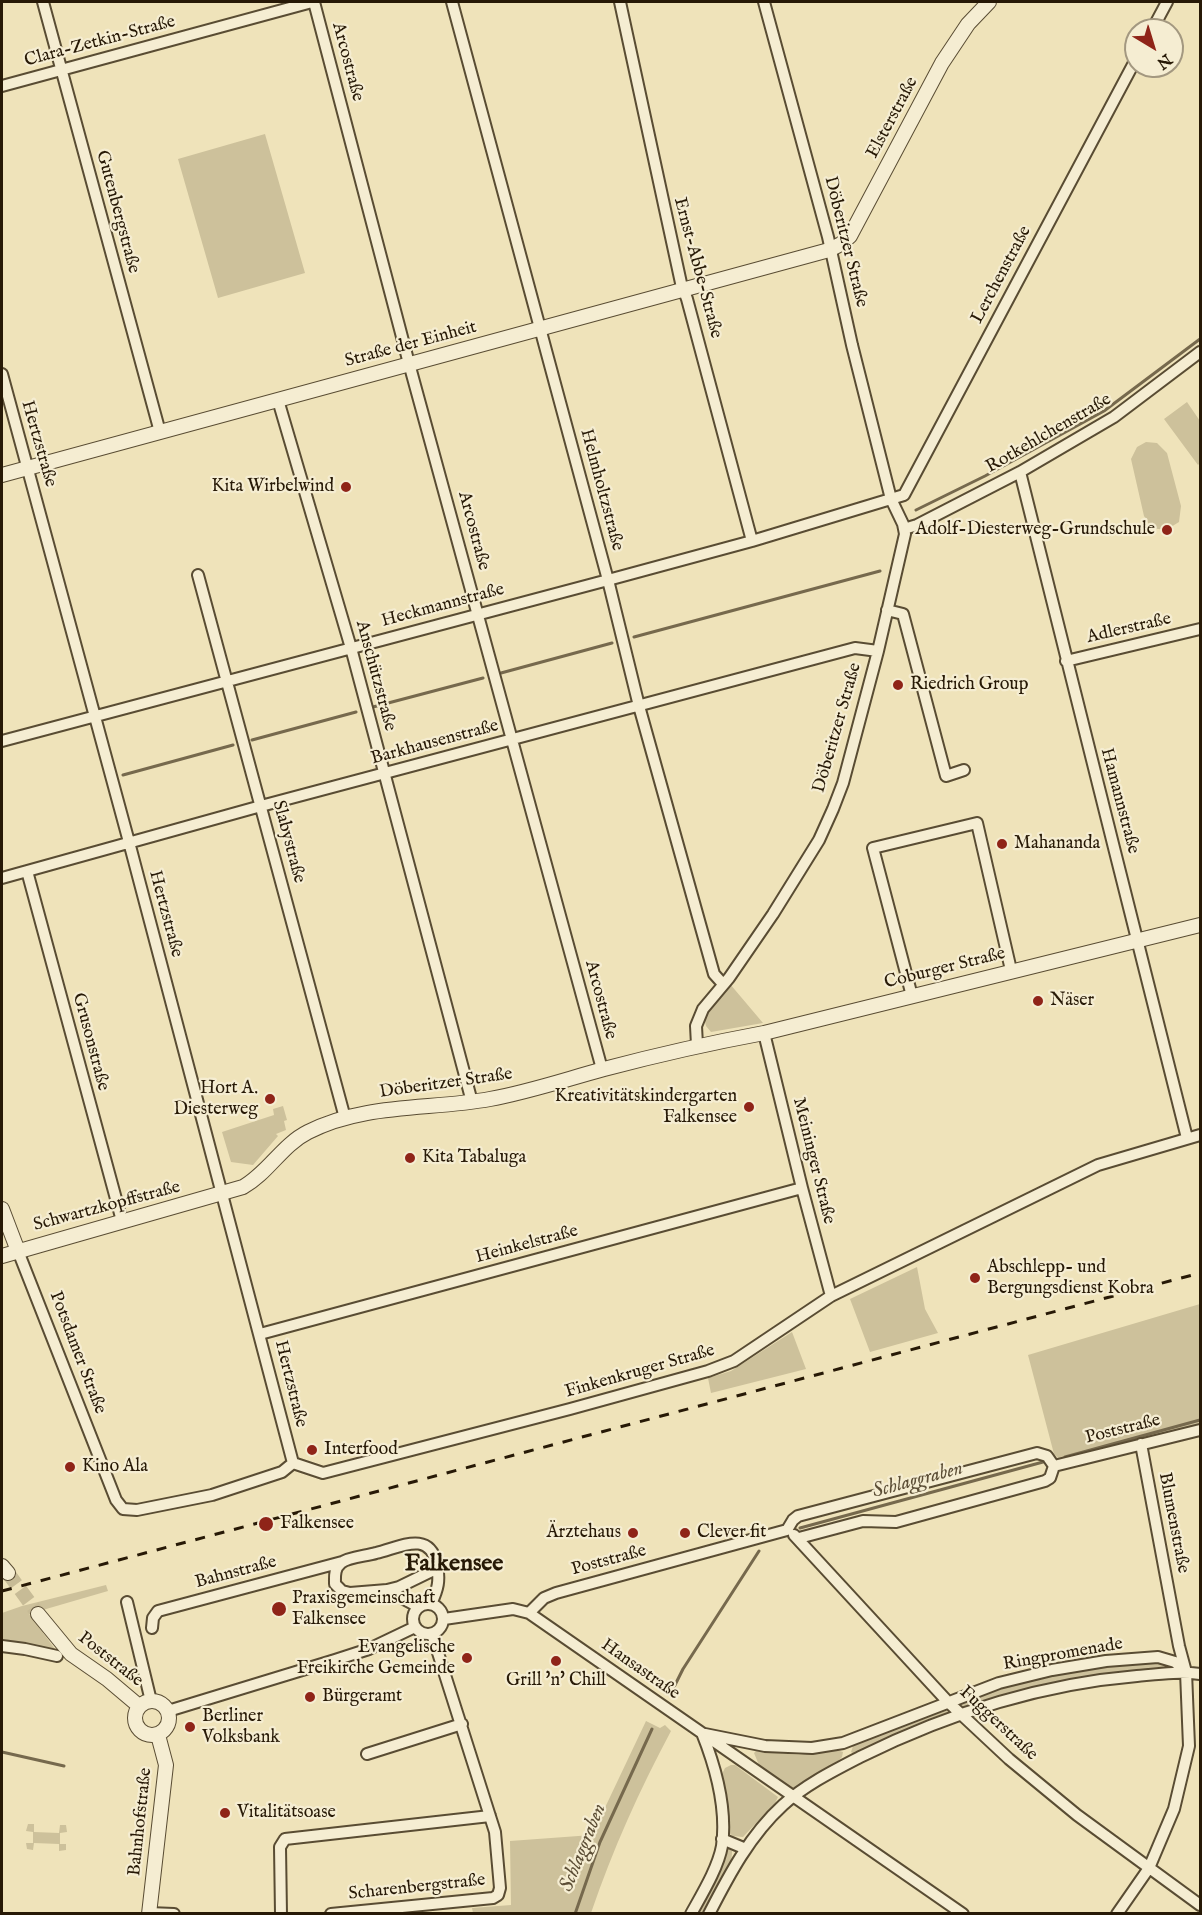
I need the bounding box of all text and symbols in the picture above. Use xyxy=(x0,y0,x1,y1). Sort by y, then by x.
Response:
street label: Clara-Zetkin-Straße xyxy=(22,11,178,73)
north arrow xyxy=(1124,18,1184,78)
street label: Arcostraße xyxy=(326,20,368,104)
text: N xyxy=(1152,48,1175,73)
street label: Elsterstraße xyxy=(863,74,923,162)
street label: Gutenbergstraße xyxy=(90,148,144,276)
street label: Döberitzer Straße xyxy=(818,174,872,310)
street label: Ernst-Abbe-Straße xyxy=(668,195,726,341)
street label: Lerchenstraße xyxy=(967,223,1037,327)
street label: Straße der Einheit xyxy=(343,317,479,373)
street label: Rotkehlchenstraße xyxy=(982,389,1116,479)
street label: Hertzstraße xyxy=(15,398,61,490)
street label: Helmholtzstraße xyxy=(574,427,628,553)
place label: Kita Wirbelwind xyxy=(211,476,334,498)
marker: Kita Wirbelwind xyxy=(339,480,353,494)
street label: Arcostraße xyxy=(452,489,494,573)
place label: Adolf-Diesterweg-Grundschule xyxy=(915,519,1155,541)
marker: Adolf-Diesterweg-Grundschule xyxy=(1160,523,1174,537)
street label: Heckmannstraße xyxy=(379,579,507,633)
street label: Adlerstraße xyxy=(1085,609,1173,649)
street label: Anschützstraße xyxy=(350,618,400,734)
street label: Döberitzer Straße xyxy=(809,661,867,795)
place label: Riedrich Group xyxy=(910,674,1028,696)
marker: Riedrich Group xyxy=(891,678,905,692)
street label: Barkhausenstraße xyxy=(369,716,501,770)
street label: Hamannstraße xyxy=(1095,746,1143,856)
street label: Slabystraße xyxy=(267,798,309,886)
place label: Mahananda xyxy=(1014,833,1100,855)
marker: Mahananda xyxy=(995,837,1009,851)
street label: Hertzstraße xyxy=(143,868,187,960)
street label: Coburger Straße xyxy=(882,944,1008,994)
street label: Arcostraße xyxy=(579,958,621,1042)
place label: Näser xyxy=(1050,990,1094,1012)
street label: Grusonstraße xyxy=(67,991,113,1093)
marker: Näser xyxy=(1031,994,1045,1008)
street label: Döberitzer Straße xyxy=(378,1064,514,1104)
place label: Hort A. Diesterweg xyxy=(173,1078,258,1120)
place label: Kreativitätskindergarten Falkensee xyxy=(555,1086,737,1128)
marker: Hort A. Diesterweg xyxy=(263,1092,277,1106)
street label: Meininger Straße xyxy=(787,1095,839,1227)
marker: Kreativitätskindergarten Falkensee xyxy=(742,1100,756,1114)
place label: Kita Tabaluga xyxy=(422,1147,526,1169)
marker: Kita Tabaluga xyxy=(403,1151,417,1165)
street label: Schwartzkopffstraße xyxy=(31,1177,183,1237)
street label: Heinkelstraße xyxy=(473,1221,581,1269)
place label: Abschlepp- und Bergungsdienst Kobra xyxy=(987,1257,1154,1300)
marker: Abschlepp- und Bergungsdienst Kobra xyxy=(968,1271,982,1285)
street label: Potsdamer Straße xyxy=(44,1289,110,1417)
street label: Hertzstraße xyxy=(269,1338,311,1430)
street label: Finkenkruger Straße xyxy=(563,1340,717,1404)
street label: Poststraße xyxy=(1083,1410,1163,1450)
place label: Interfood xyxy=(324,1439,398,1461)
marker: Interfood xyxy=(305,1443,319,1457)
place label: Kino Ala xyxy=(82,1456,148,1478)
water label: Schlaggraben xyxy=(870,1457,966,1505)
marker: Kino Ala xyxy=(63,1460,77,1474)
street label: Blumenstraße xyxy=(1153,1471,1193,1575)
place label: Falkensee xyxy=(280,1513,354,1535)
marker: Falkensee xyxy=(257,1515,275,1533)
place label: Ärztehaus xyxy=(546,1522,621,1544)
place label: Clever fit xyxy=(697,1522,766,1544)
marker: Ärztehaus xyxy=(626,1526,640,1540)
marker: Clever fit xyxy=(678,1526,692,1540)
street label: Poststraße xyxy=(569,1541,649,1581)
district label: Falkensee xyxy=(405,1551,503,1579)
street label: Bahnstraße xyxy=(193,1552,279,1594)
place label: Praxisgemeinschaft Falkensee xyxy=(292,1588,435,1630)
marker: Praxisgemeinschaft Falkensee xyxy=(270,1600,288,1618)
street label: Poststraße xyxy=(73,1628,147,1692)
street label: Ringpromenade xyxy=(1001,1634,1125,1676)
street label: Hansastraße xyxy=(596,1635,684,1705)
place label: Evangelische Freikirche Gemeinde xyxy=(297,1637,455,1680)
marker: Evangelische Freikirche Gemeinde xyxy=(460,1651,474,1665)
marker: Grill 'n' Chill xyxy=(549,1654,563,1668)
place label: Grill 'n' Chill xyxy=(506,1670,606,1692)
street label: Fuggerstraße xyxy=(954,1682,1042,1766)
place label: Bürgeramt xyxy=(322,1686,402,1708)
marker: Bürgeramt xyxy=(303,1690,317,1704)
place label: Berliner Volksbank xyxy=(202,1706,280,1748)
marker: Berliner Volksbank xyxy=(183,1720,197,1734)
street label: Bahnhofstraße xyxy=(125,1767,157,1877)
water label: Schlaggraben xyxy=(555,1800,613,1896)
place label: Vitalitätsoase xyxy=(237,1802,336,1824)
marker: Vitalitätsoase xyxy=(218,1806,232,1820)
street label: Scharenbergstraße xyxy=(348,1870,486,1906)

